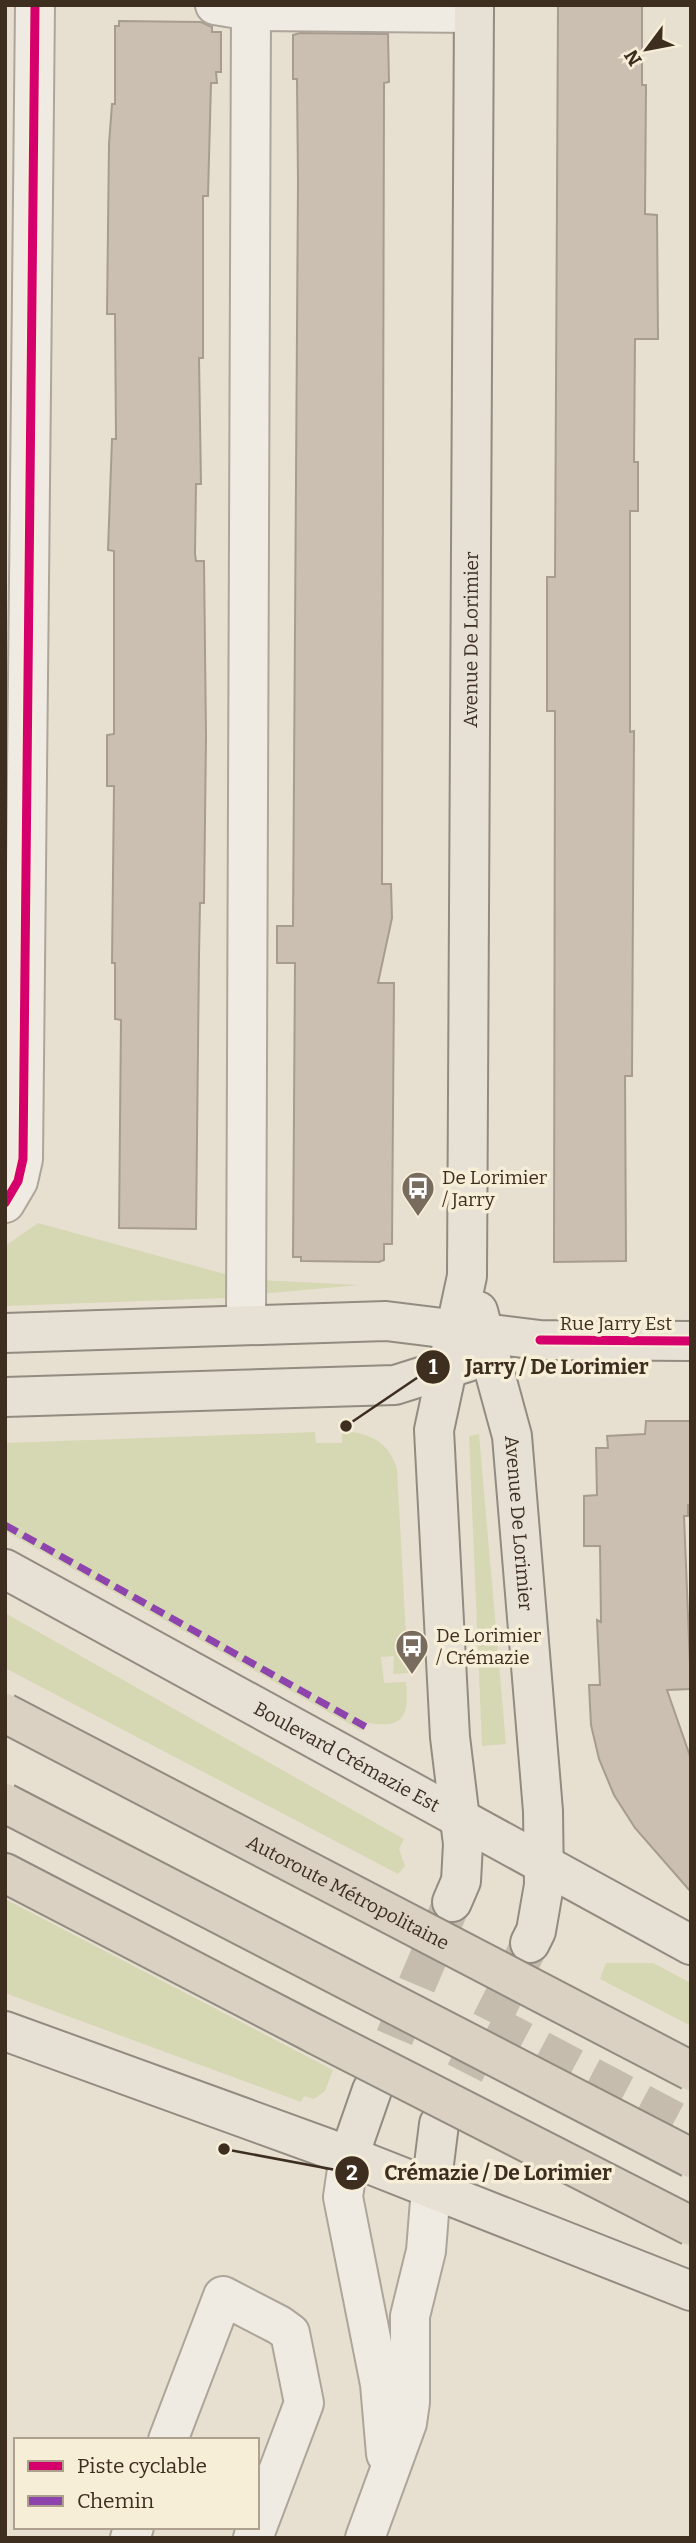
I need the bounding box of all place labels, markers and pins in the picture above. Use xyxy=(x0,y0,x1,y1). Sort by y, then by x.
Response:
place label: De Lorimier / Jarry xyxy=(442,1166,548,1211)
bus stop icon: De Lorimier / Jarry xyxy=(399,1169,437,1218)
callout: Jarry / De Lorimier xyxy=(416,1346,662,1388)
place label: De Lorimier / Crémazie xyxy=(436,1624,542,1669)
bus stop icon: De Lorimier / Crémazie xyxy=(393,1627,431,1676)
callout: Crémazie / De Lorimier xyxy=(335,2152,625,2194)

